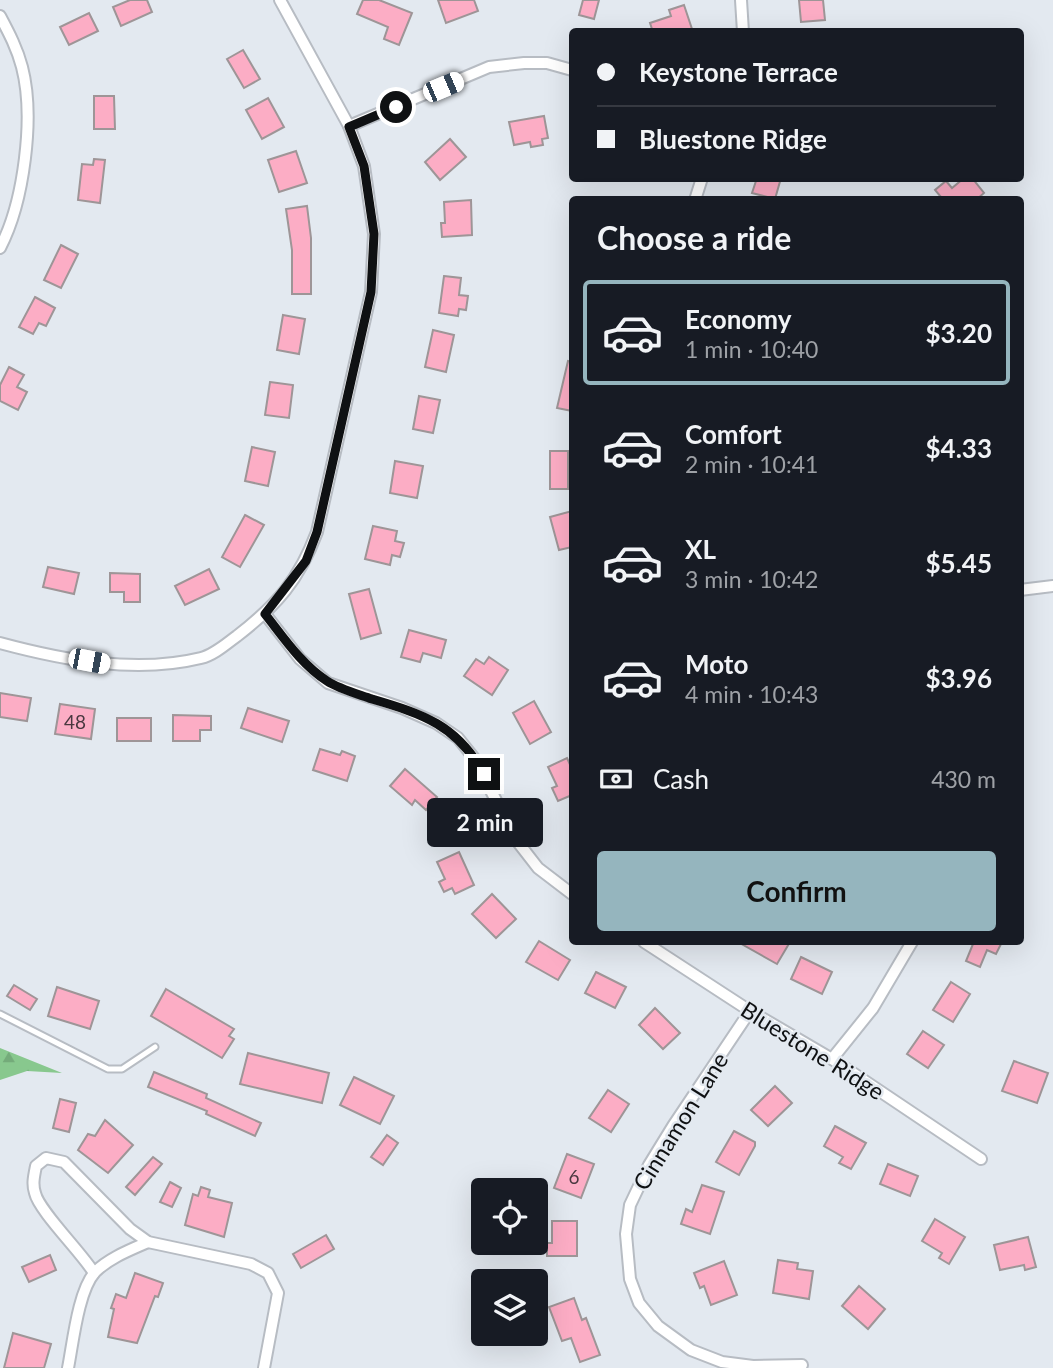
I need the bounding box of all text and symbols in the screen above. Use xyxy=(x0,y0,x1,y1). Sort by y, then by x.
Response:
text: Keystone Terrace xyxy=(639,56,838,88)
car xyxy=(420,69,467,105)
route start xyxy=(380,91,412,123)
text: Bluestone Ridge xyxy=(639,123,827,155)
text: Choose a ride xyxy=(597,218,791,257)
icon: car xyxy=(601,301,664,364)
text: Economy xyxy=(685,303,791,335)
text: $3.20 xyxy=(926,317,992,349)
text: 1 min · 10:40 xyxy=(685,335,818,363)
icon: car xyxy=(601,416,664,479)
text: Comfort xyxy=(685,418,782,450)
text: $4.33 xyxy=(926,432,992,464)
text: 2 min · 10:41 xyxy=(685,450,818,478)
icon: car xyxy=(601,531,664,594)
text: XL xyxy=(685,533,716,565)
text: $5.45 xyxy=(926,547,992,579)
text: 3 min · 10:42 xyxy=(685,565,818,593)
icon: car xyxy=(601,646,664,709)
car xyxy=(67,647,112,675)
text: Moto xyxy=(685,648,748,680)
text: $3.96 xyxy=(926,662,992,694)
text: 4 min · 10:43 xyxy=(685,680,818,708)
house number: 48 xyxy=(64,710,86,733)
route end xyxy=(468,758,500,790)
icon: cash xyxy=(597,760,635,798)
text: Cash xyxy=(653,763,709,795)
text: 430 m xyxy=(931,765,996,793)
callout: 2 min xyxy=(426,798,542,848)
text: 2 min xyxy=(456,808,514,836)
button: Confirm xyxy=(597,851,996,931)
street label: Bluestone Ridge xyxy=(736,995,890,1105)
street label: Cinnamon Lane xyxy=(627,1047,733,1195)
house number: 6 xyxy=(568,1165,580,1188)
map controls xyxy=(471,1178,548,1346)
button: locate xyxy=(471,1178,548,1255)
button: layers xyxy=(471,1269,548,1346)

